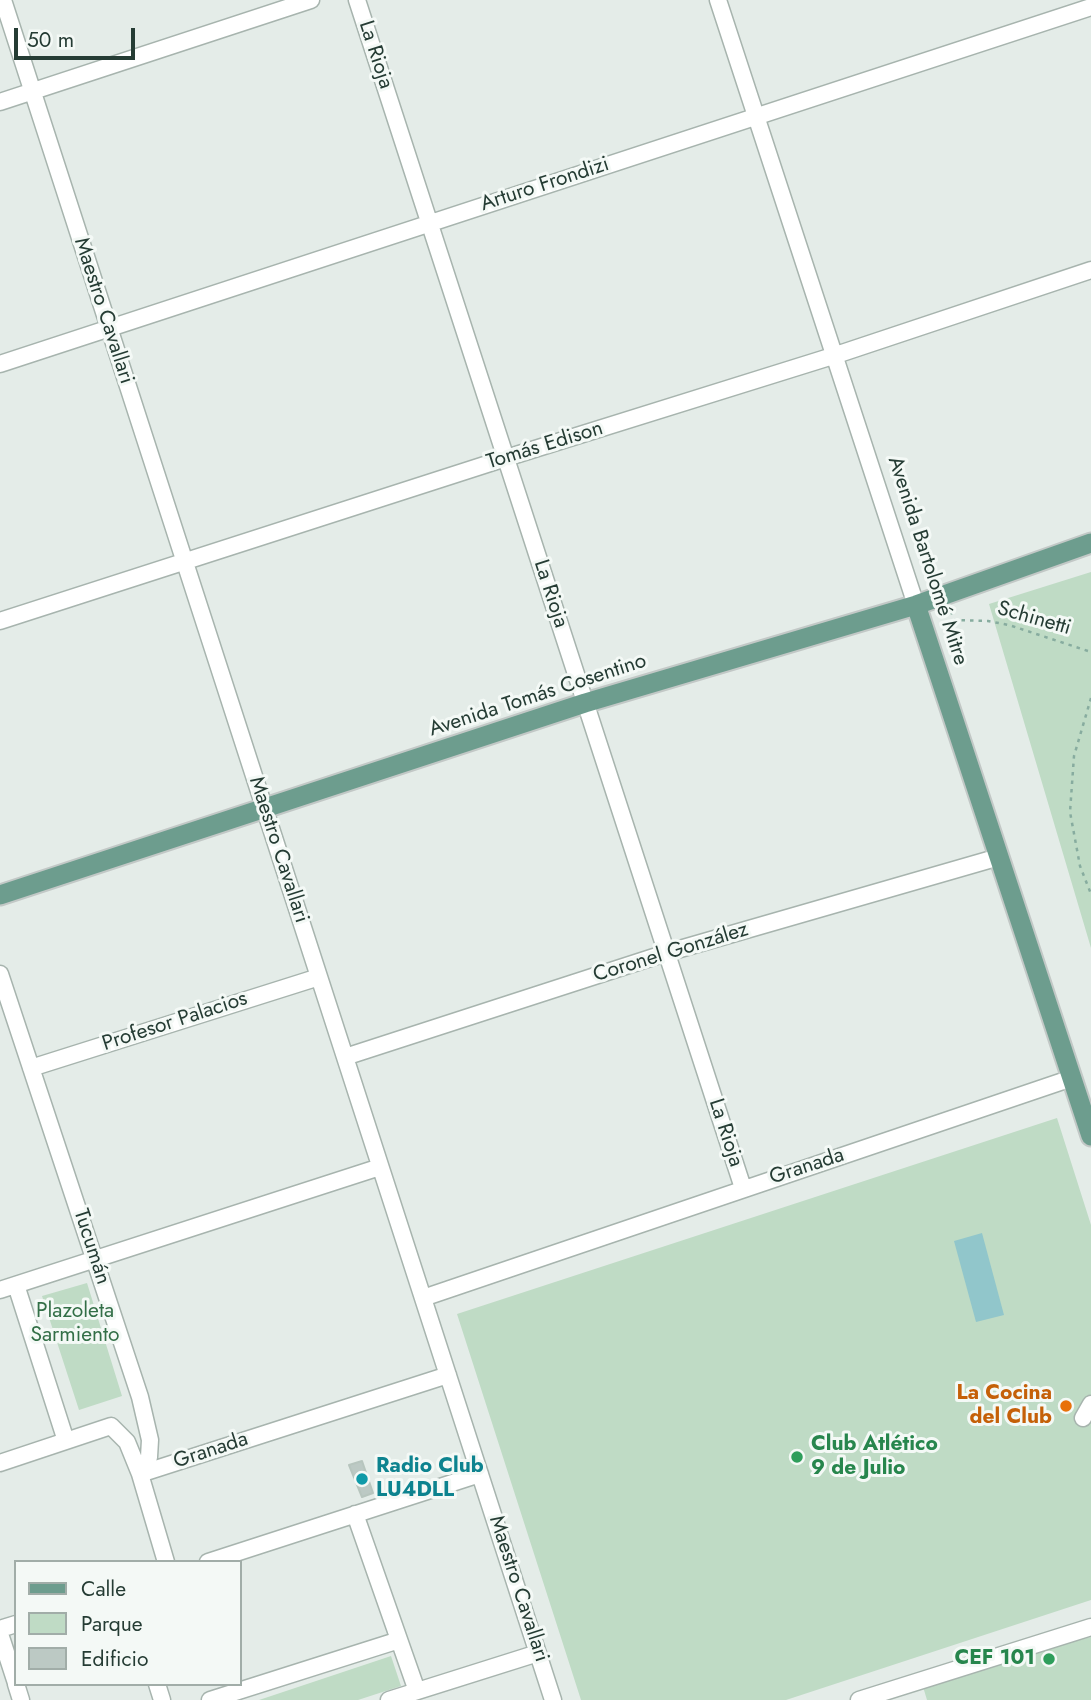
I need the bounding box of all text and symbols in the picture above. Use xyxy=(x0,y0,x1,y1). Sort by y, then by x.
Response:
scale bar xyxy=(18,14,138,58)
street label: La Rioja xyxy=(352,18,398,92)
text: 50 m xyxy=(27,25,74,55)
street label: Arturo Frondizi xyxy=(477,152,613,218)
street label: Maestro Cavallari xyxy=(67,235,139,387)
street label: Tomás Edison xyxy=(484,416,606,476)
street label: Avenida Bartolomé Mitre xyxy=(881,453,973,669)
street label: La Rioja xyxy=(527,557,573,631)
street label: Schinetti xyxy=(994,596,1074,642)
street label: Avenida Tomás Cosentino xyxy=(426,649,650,743)
street label: Maestro Cavallari xyxy=(242,774,314,926)
street label: Coronel González xyxy=(590,917,752,989)
street label: Profesor Palacios xyxy=(99,987,251,1057)
street label: La Rioja xyxy=(702,1096,748,1170)
street label: Granada xyxy=(767,1143,847,1191)
street label: Tucumán xyxy=(67,1206,115,1288)
park label: Plazoleta Sarmiento xyxy=(31,1299,119,1349)
place label: La Cocina del Club xyxy=(957,1381,1052,1431)
marker: La Cocina del Club xyxy=(1058,1398,1074,1414)
street label: Granada xyxy=(171,1427,251,1475)
place label: Club Atlético 9 de Julio xyxy=(811,1432,938,1482)
marker: Club Atlético 9 de Julio xyxy=(789,1449,805,1465)
place label: Radio Club LU4DLL xyxy=(376,1454,484,1504)
marker: Radio Club LU4DLL xyxy=(354,1471,370,1487)
street label: Maestro Cavallari xyxy=(482,1513,554,1665)
legend xyxy=(14,1560,242,1686)
text: Calle xyxy=(81,1574,126,1604)
text: Parque xyxy=(81,1609,143,1639)
text: Edificio xyxy=(81,1644,148,1674)
place label: CEF 101 xyxy=(954,1646,1035,1672)
marker: CEF 101 xyxy=(1041,1651,1057,1667)

